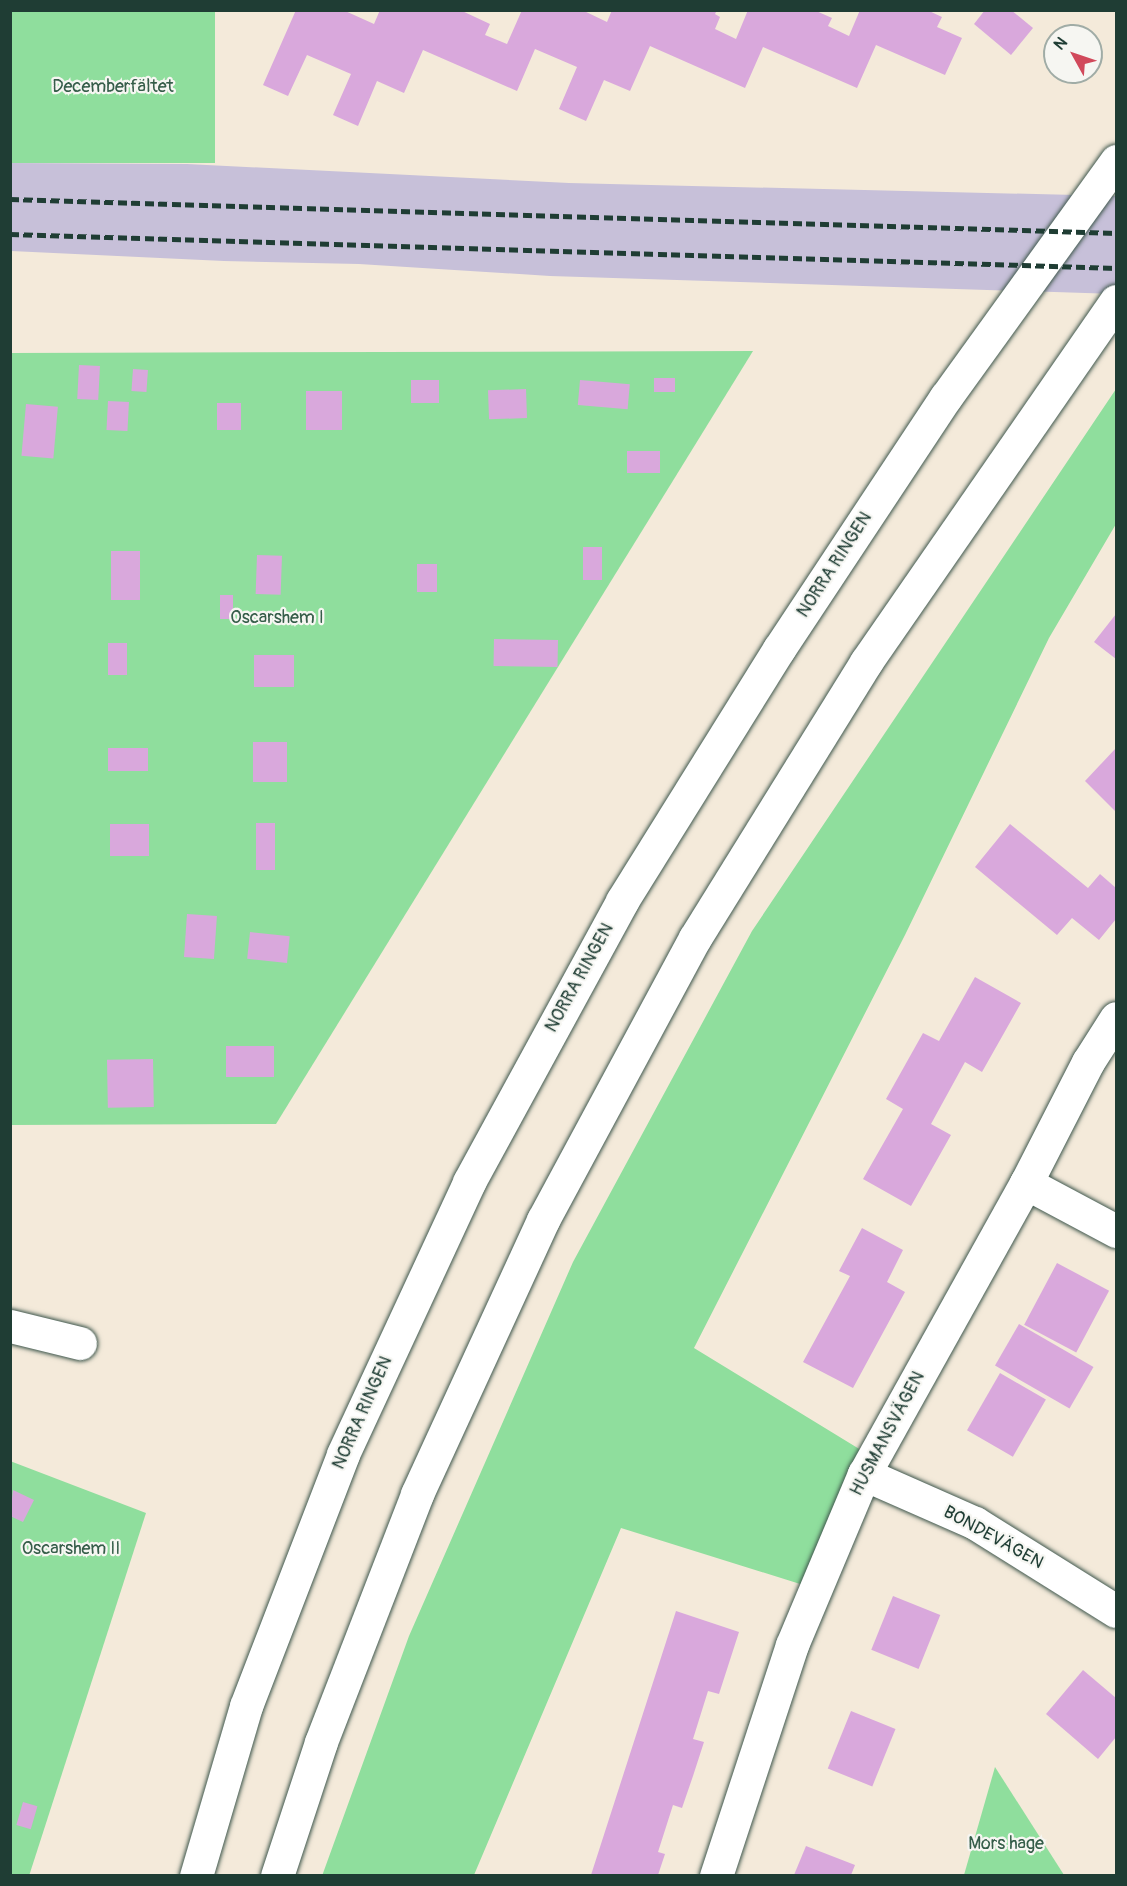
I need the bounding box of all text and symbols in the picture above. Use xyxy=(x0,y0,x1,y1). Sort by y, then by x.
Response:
north arrow xyxy=(1043,24,1103,84)
text: N xyxy=(1050,33,1072,54)
park label: Decemberfältet xyxy=(52,76,174,98)
street label: NORRA RINGEN xyxy=(793,508,877,622)
park label: Oscarshem I xyxy=(230,607,324,629)
street label: NORRA RINGEN xyxy=(541,920,619,1036)
street label: NORRA RINGEN xyxy=(328,1353,398,1473)
street label: HUSMANSVÄGEN xyxy=(846,1368,930,1500)
street label: BONDEVÄGEN xyxy=(939,1502,1047,1574)
park label: Oscarshem II xyxy=(22,1538,120,1560)
park label: Mors hage xyxy=(968,1833,1044,1855)

